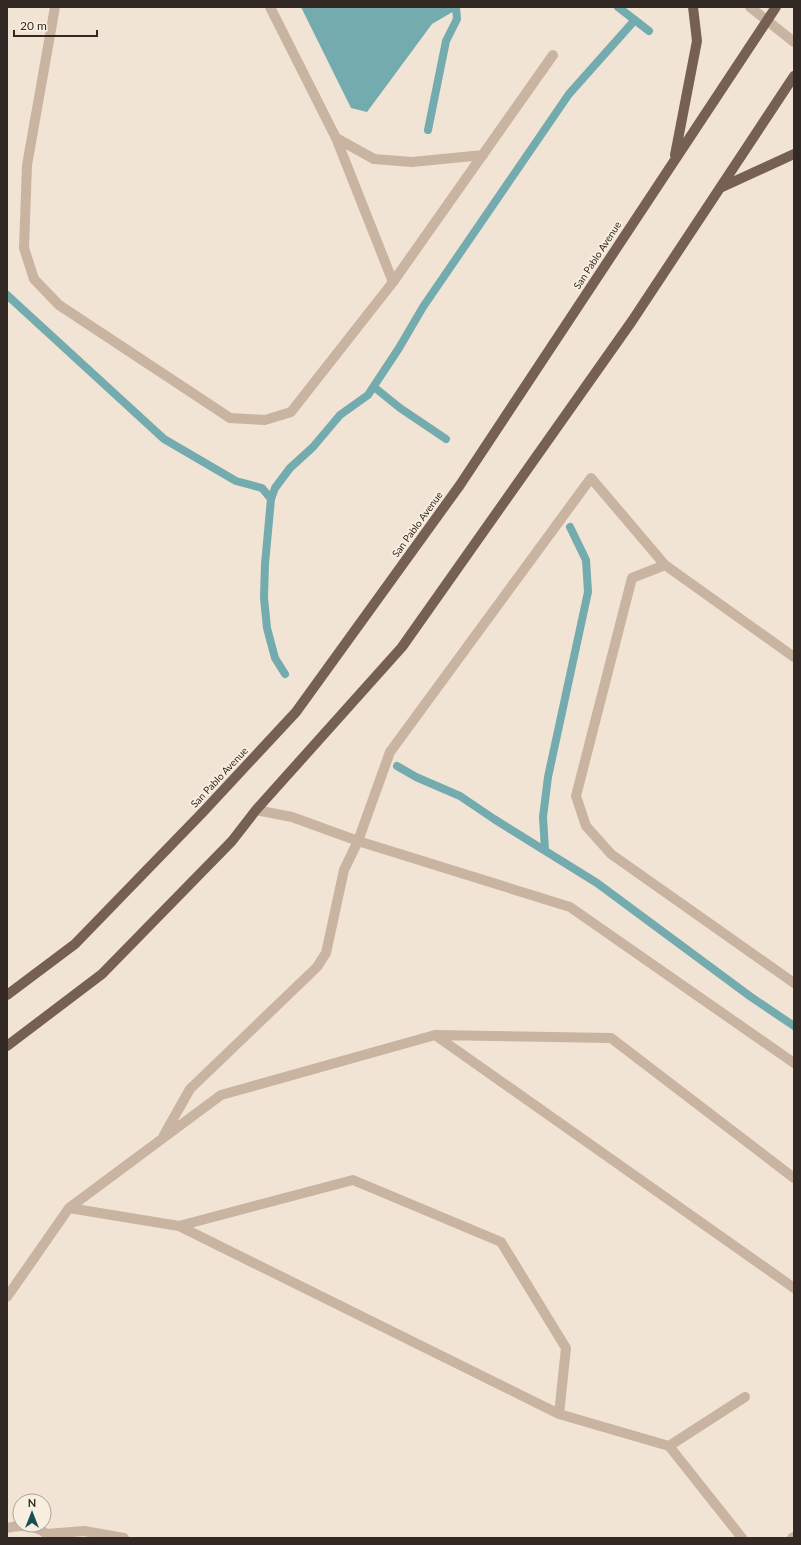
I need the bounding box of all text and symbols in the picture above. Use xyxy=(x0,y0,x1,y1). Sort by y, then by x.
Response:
scale bar xyxy=(14,12,97,38)
text: 20 m xyxy=(20,18,47,33)
street label: San Pablo Avenue xyxy=(571,219,623,291)
street label: San Pablo Avenue xyxy=(389,489,445,559)
street label: San Pablo Avenue xyxy=(188,744,250,810)
north arrow xyxy=(12,1493,52,1533)
text: N xyxy=(28,1496,36,1509)

